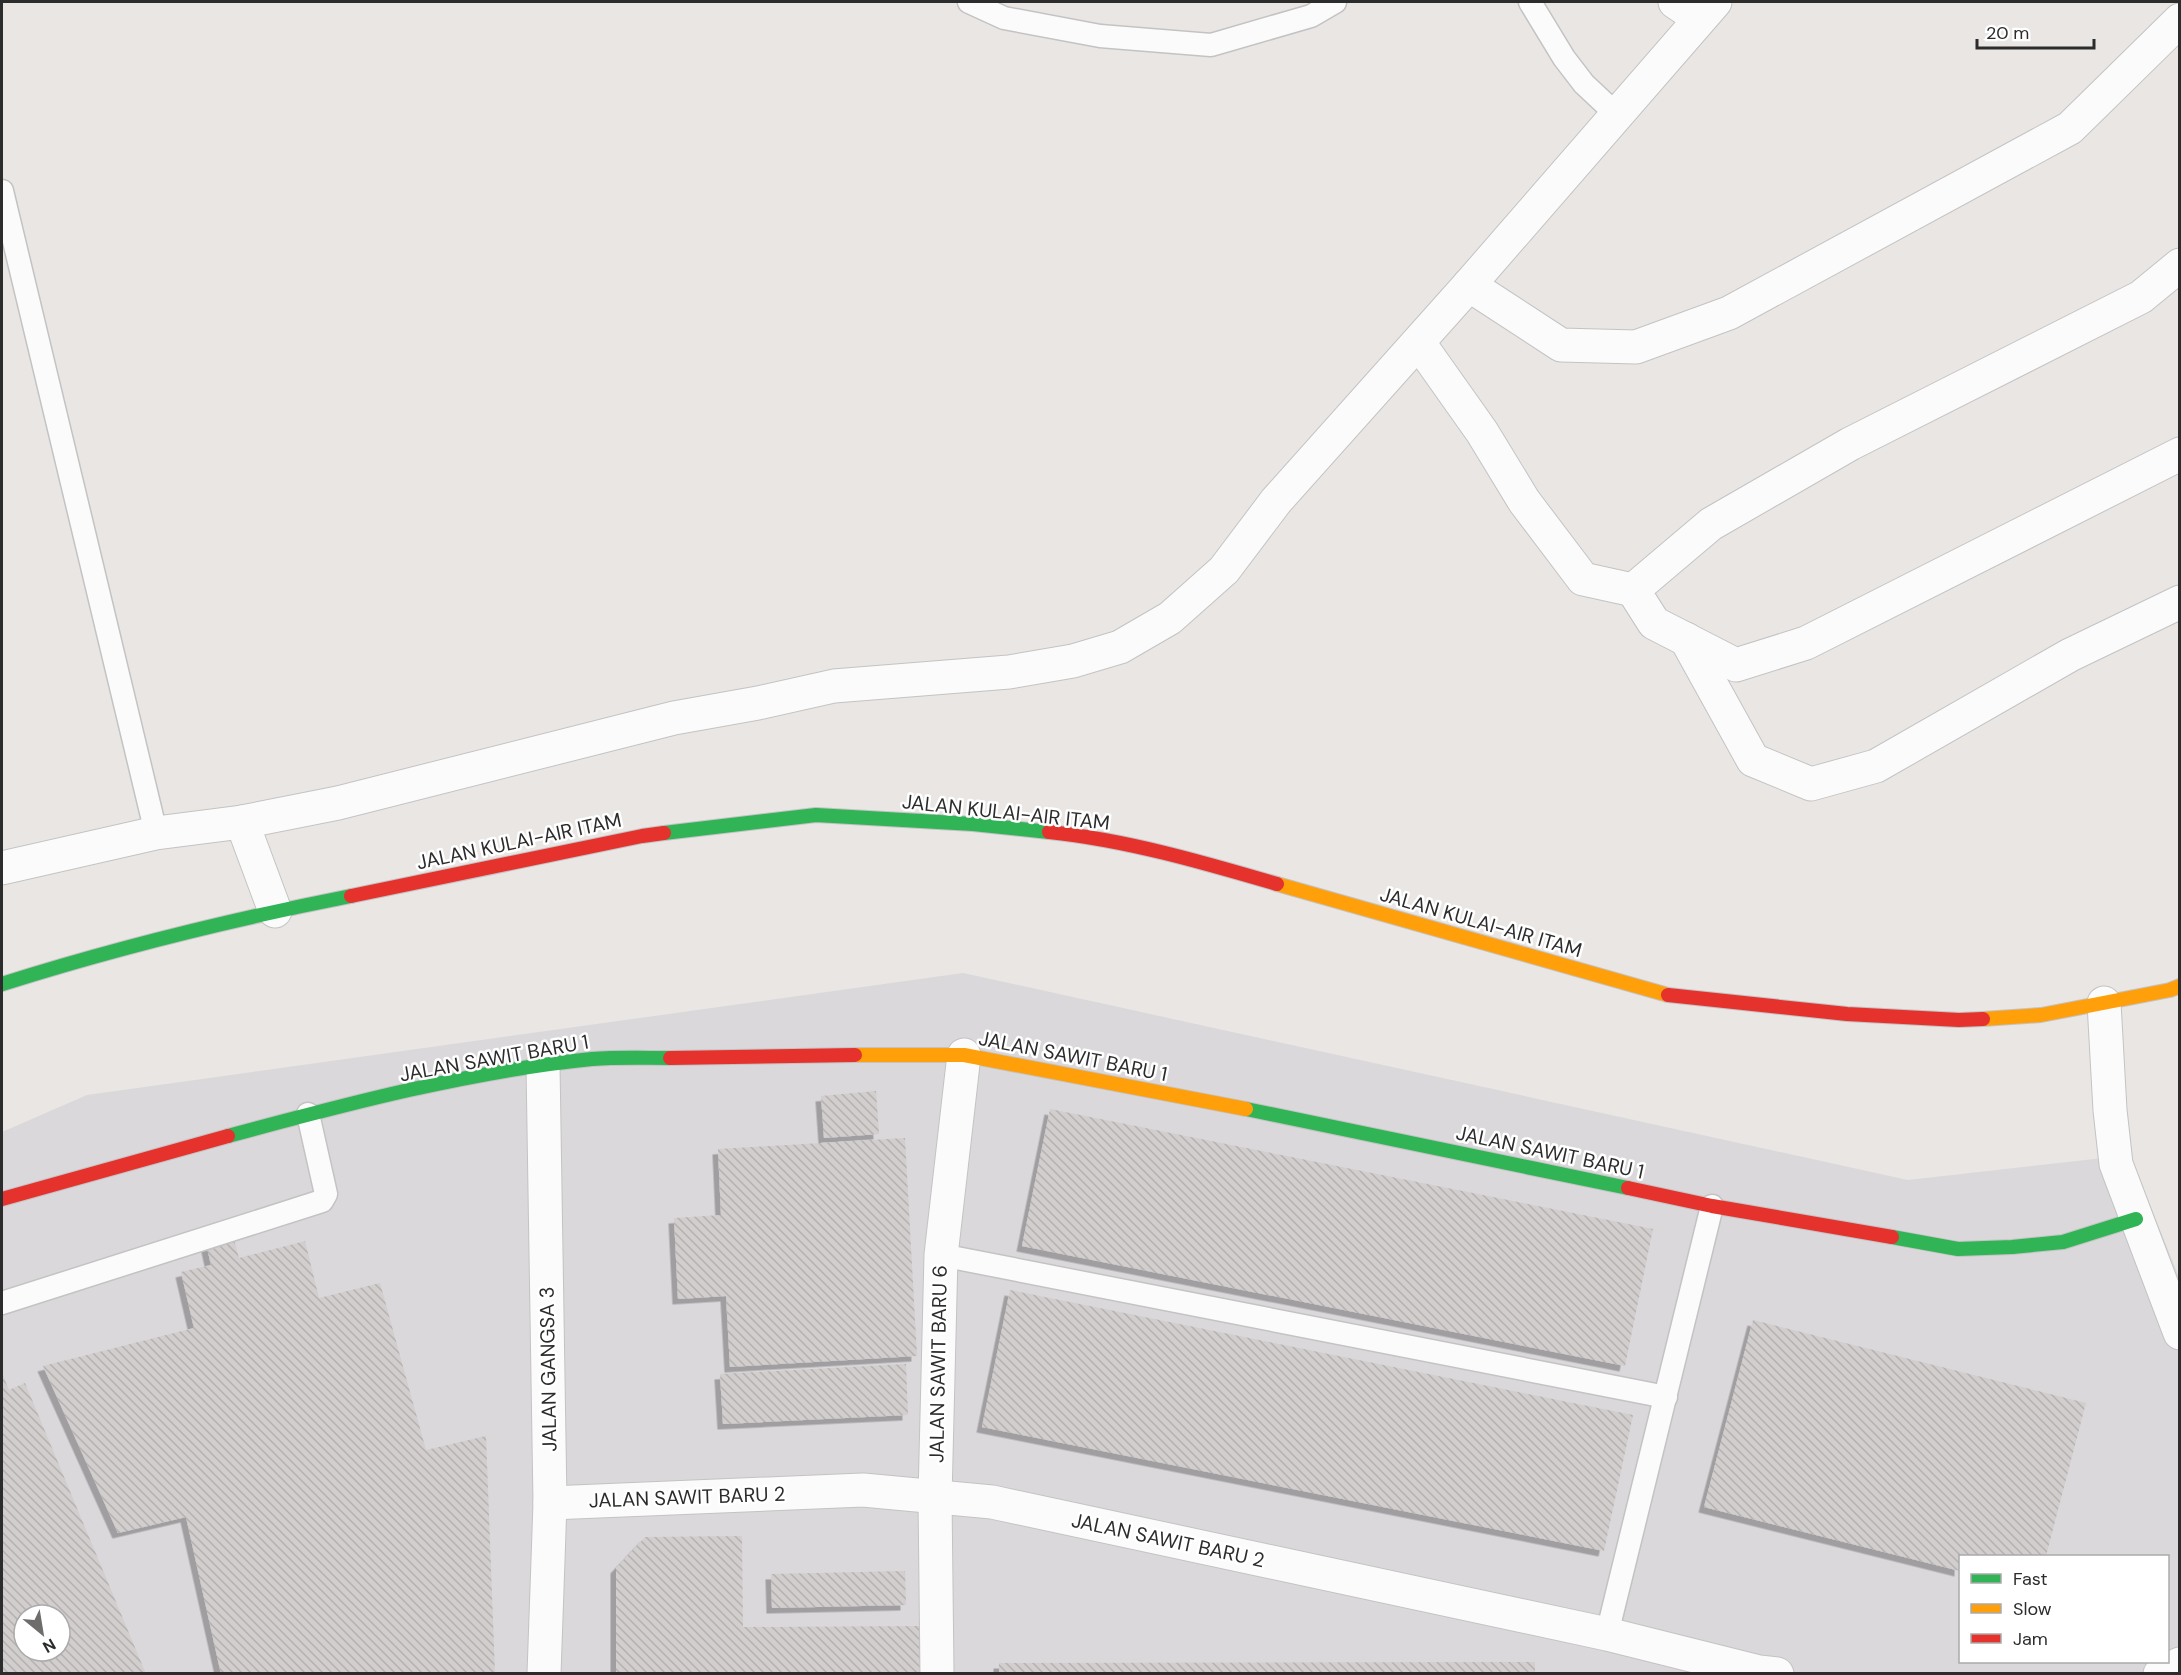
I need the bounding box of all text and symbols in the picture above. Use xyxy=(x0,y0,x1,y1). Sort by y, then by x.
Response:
scale bar xyxy=(1977,12,2094,50)
text: 20 m xyxy=(1986,21,2029,45)
street label: JALAN KULAI-AIR ITAM xyxy=(901,788,1111,836)
street label: JALAN KULAI-AIR ITAM xyxy=(414,807,624,875)
street label: JALAN KULAI-AIR ITAM xyxy=(1377,881,1585,963)
street label: JALAN SAWIT BARU 1 xyxy=(977,1025,1169,1087)
street label: JALAN SAWIT BARU 1 xyxy=(398,1029,590,1087)
street label: JALAN SAWIT BARU 1 xyxy=(1454,1119,1646,1185)
street label: JALAN SAWIT BARU 6 xyxy=(923,1265,953,1463)
street label: JALAN GANGSA 3 xyxy=(534,1286,562,1452)
street label: JALAN SAWIT BARU 2 xyxy=(588,1481,786,1513)
street label: JALAN SAWIT BARU 2 xyxy=(1069,1507,1267,1573)
legend xyxy=(1959,1555,2169,1663)
text: Fast xyxy=(2013,1567,2048,1591)
text: Slow xyxy=(2013,1597,2052,1621)
north arrow xyxy=(12,1603,72,1663)
text: Jam xyxy=(2013,1627,2048,1651)
text: N xyxy=(39,1634,60,1658)

